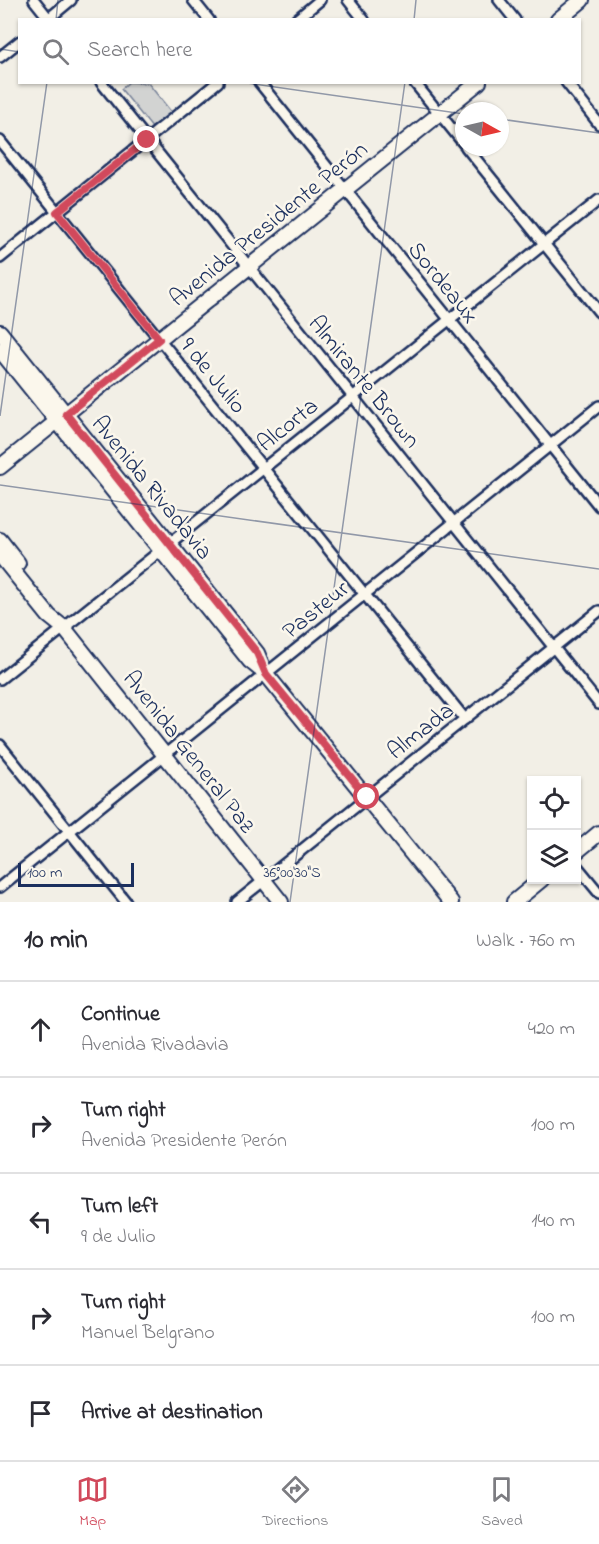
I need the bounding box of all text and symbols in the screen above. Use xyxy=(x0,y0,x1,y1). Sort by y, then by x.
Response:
search box xyxy=(18,18,581,84)
icon: search xyxy=(39,35,72,68)
text: Search here xyxy=(87,35,192,67)
north arrow xyxy=(455,102,509,156)
route end xyxy=(133,126,159,152)
street label: Avenida Presidente Perón xyxy=(163,134,377,316)
street label: Sordeaux xyxy=(398,235,486,332)
street label: Almirante Brown xyxy=(298,308,428,457)
street label: 9 de Julio xyxy=(170,331,254,422)
street label: Alcorta xyxy=(250,390,327,462)
street label: Avenida Rivadavia xyxy=(82,409,220,568)
street label: Pasteur xyxy=(275,573,358,649)
street label: Avenida General Paz xyxy=(113,664,263,842)
street label: Almada xyxy=(380,695,463,769)
map controls xyxy=(527,776,581,884)
button: locate xyxy=(527,776,581,830)
route start xyxy=(353,783,379,809)
button: layers xyxy=(527,830,581,884)
scale bar xyxy=(18,860,134,887)
text: 100 m xyxy=(27,861,62,885)
text: 36°00'30"S xyxy=(263,862,321,884)
text: 10 min xyxy=(24,922,88,960)
text: Walk · 760 m xyxy=(476,927,575,956)
text: Continue xyxy=(81,999,160,1031)
icon: ahead xyxy=(24,1013,57,1046)
text: 420 m xyxy=(528,1015,575,1044)
text: Avenida Rivadavia xyxy=(81,1031,228,1060)
text: Turn right xyxy=(81,1095,166,1127)
icon: right xyxy=(24,1109,57,1142)
text: 100 m xyxy=(531,1111,575,1140)
text: Avenida Presidente Perón xyxy=(81,1127,287,1156)
text: Turn left xyxy=(81,1191,158,1223)
icon: left xyxy=(24,1205,57,1238)
text: 140 m xyxy=(531,1207,575,1236)
text: 9 de Julio xyxy=(81,1223,156,1252)
text: Turn right xyxy=(81,1287,166,1319)
icon: right xyxy=(24,1301,57,1334)
text: 100 m xyxy=(531,1303,575,1332)
text: Manuel Belgrano xyxy=(81,1319,215,1348)
icon: arrive xyxy=(24,1397,57,1430)
text: Arrive at destination xyxy=(81,1397,263,1429)
tab: Map xyxy=(76,1473,109,1533)
tab: Directions xyxy=(262,1473,328,1533)
tab: Saved xyxy=(481,1473,523,1533)

